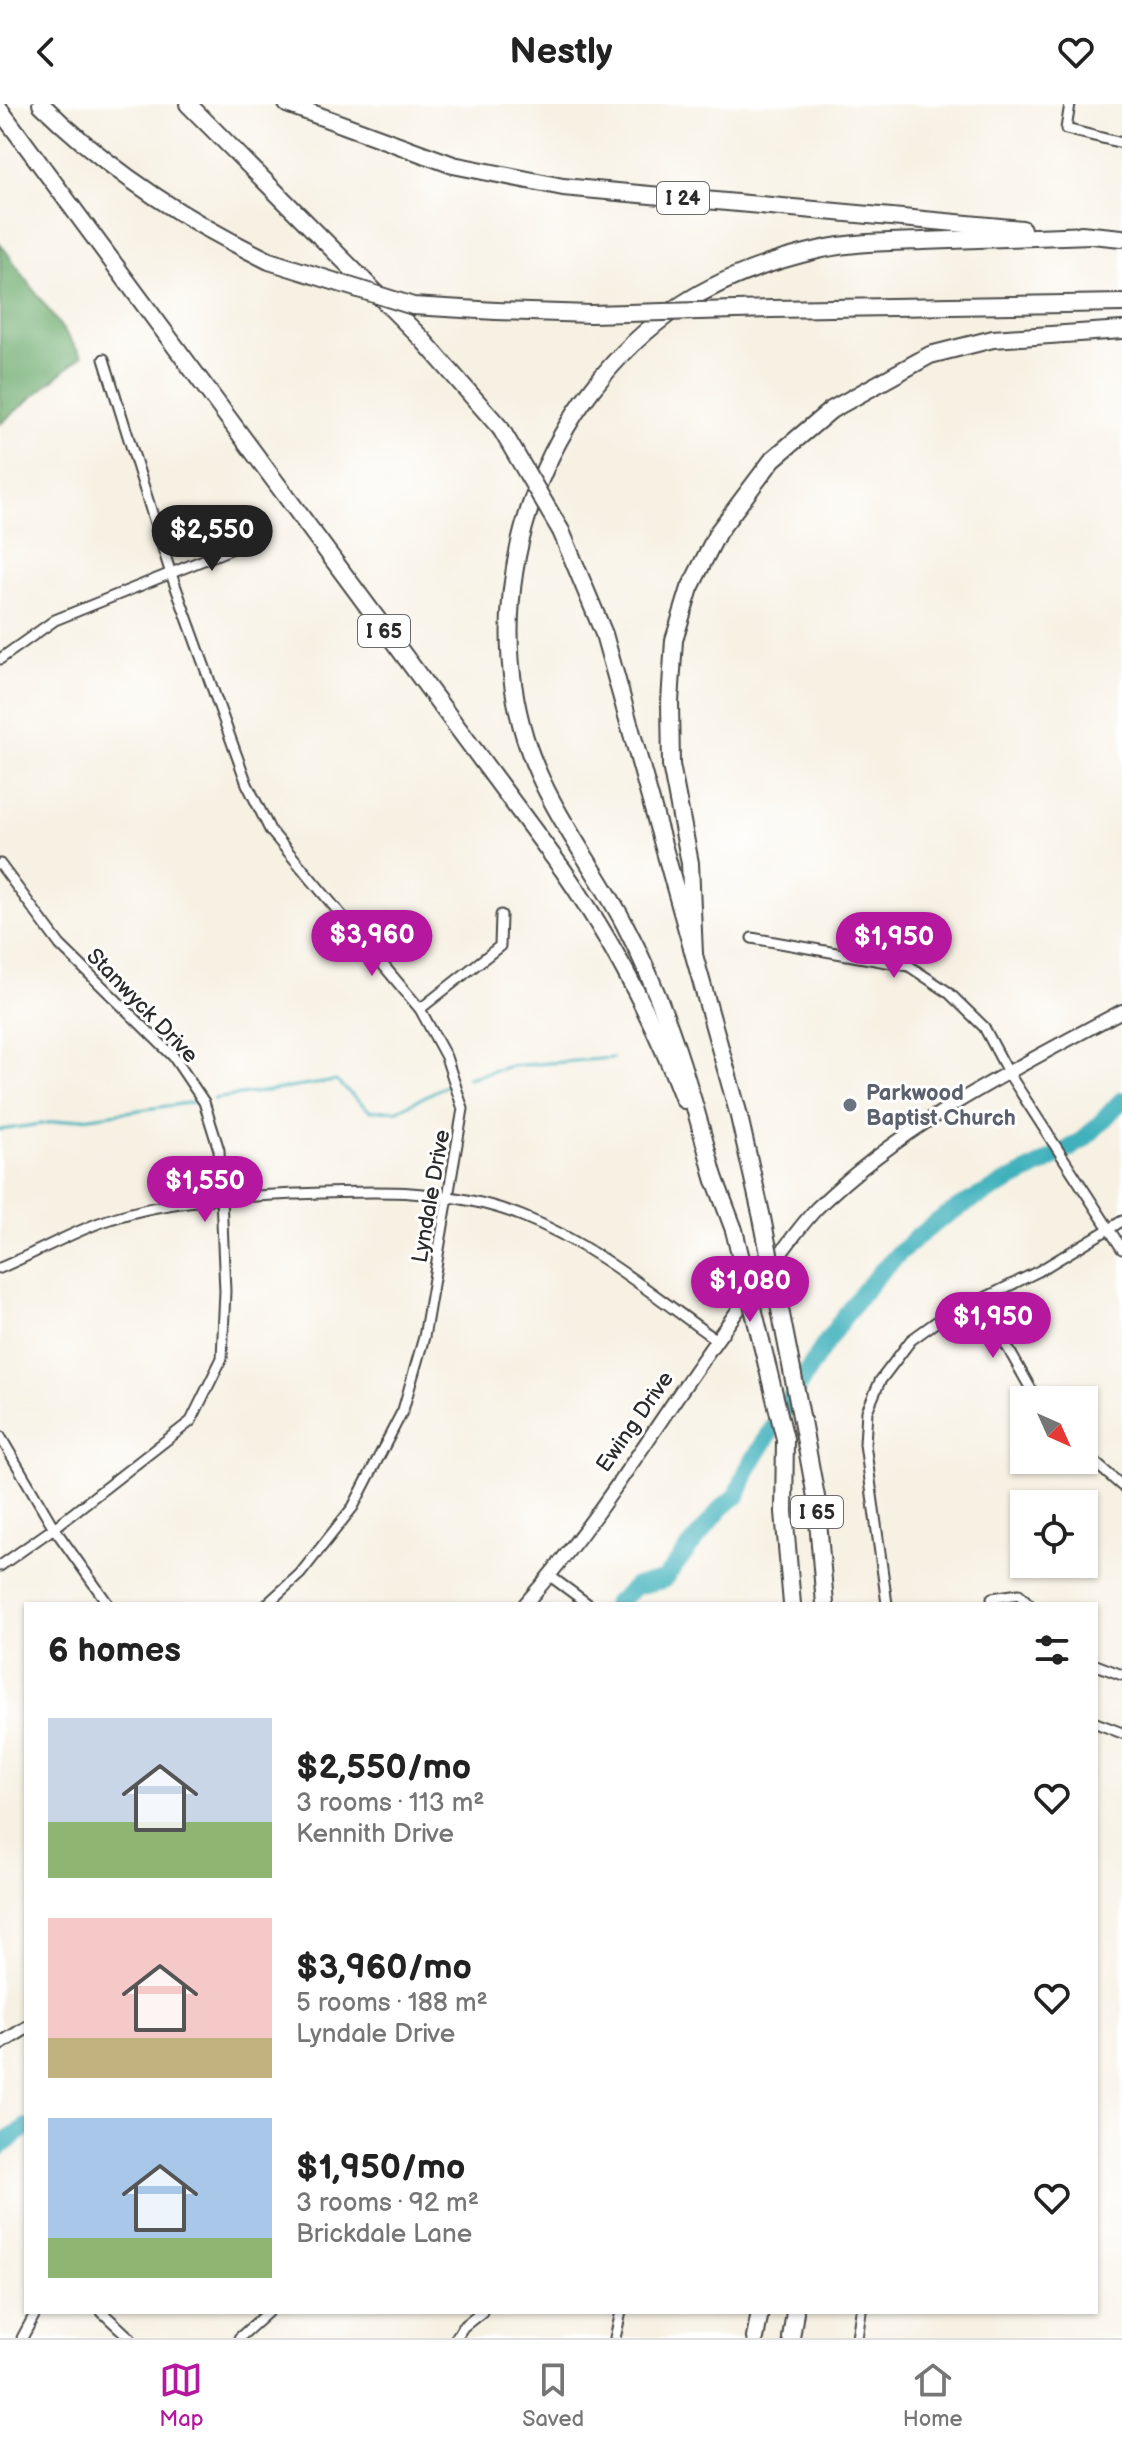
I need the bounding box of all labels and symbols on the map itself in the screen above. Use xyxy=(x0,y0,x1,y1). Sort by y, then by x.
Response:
road number: I 24 xyxy=(657,182,709,214)
pin: $2,550 xyxy=(147,505,277,573)
road number: I 65 xyxy=(358,615,410,647)
pin: $3,960 xyxy=(307,910,437,978)
pin: $1,950 xyxy=(829,912,959,980)
street label: Stanwyck Drive xyxy=(80,943,203,1069)
place label: Parkwood Baptist Church xyxy=(866,1080,1016,1132)
marker: Parkwood Baptist Church xyxy=(841,1096,859,1114)
street label: Lyndale Drive xyxy=(406,1128,456,1265)
pin: $1,550 xyxy=(140,1156,270,1224)
pin: $1,080 xyxy=(685,1256,815,1324)
pin: $1,950 xyxy=(928,1292,1058,1360)
street label: Ewing Drive xyxy=(591,1366,680,1477)
north arrow xyxy=(1010,1386,1098,1474)
road number: I 65 xyxy=(791,1496,843,1528)

